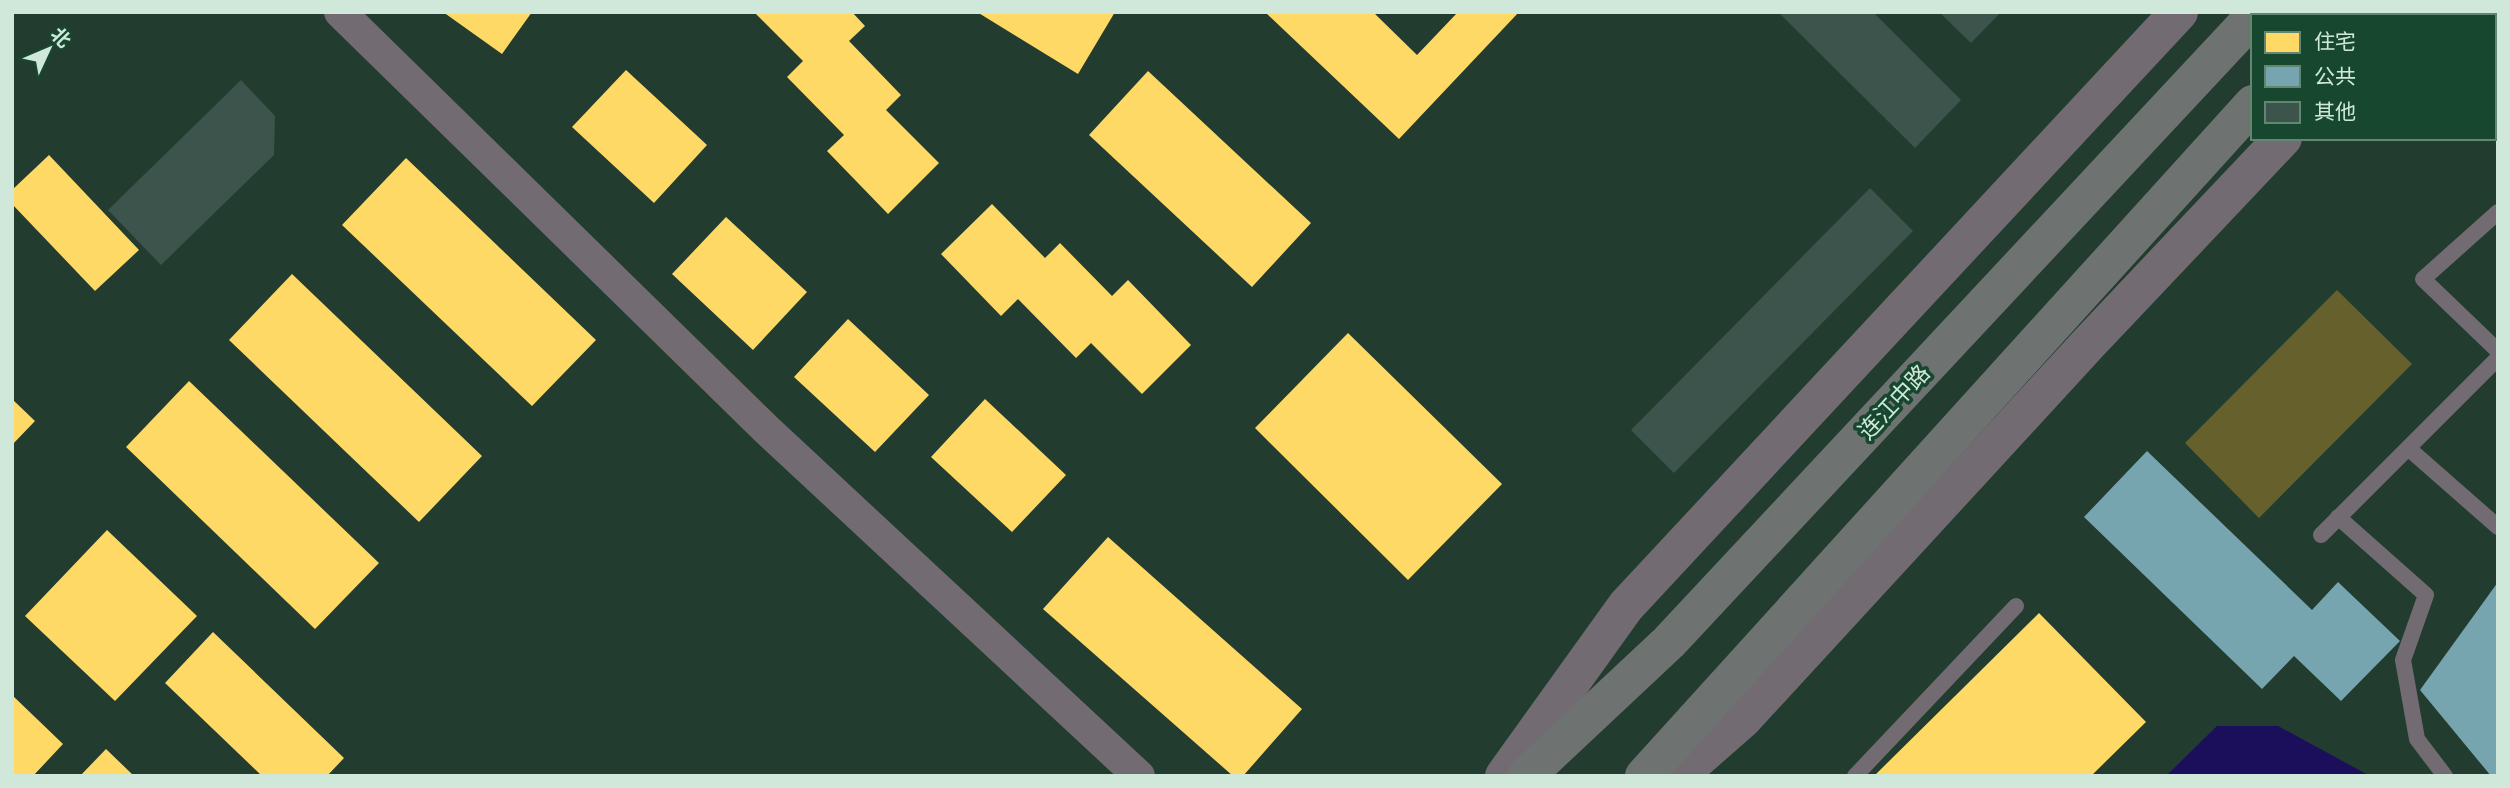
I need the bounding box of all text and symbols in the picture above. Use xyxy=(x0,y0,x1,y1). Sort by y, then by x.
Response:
north arrow xyxy=(14,14,84,84)
legend xyxy=(2251,14,2496,140)
text: 北 xyxy=(46,22,76,52)
text: 住宅 xyxy=(2314,28,2356,55)
text: 公共 xyxy=(2314,63,2356,90)
text: 其他 xyxy=(2314,98,2356,125)
street label: 连江中路 xyxy=(1852,358,1936,445)

